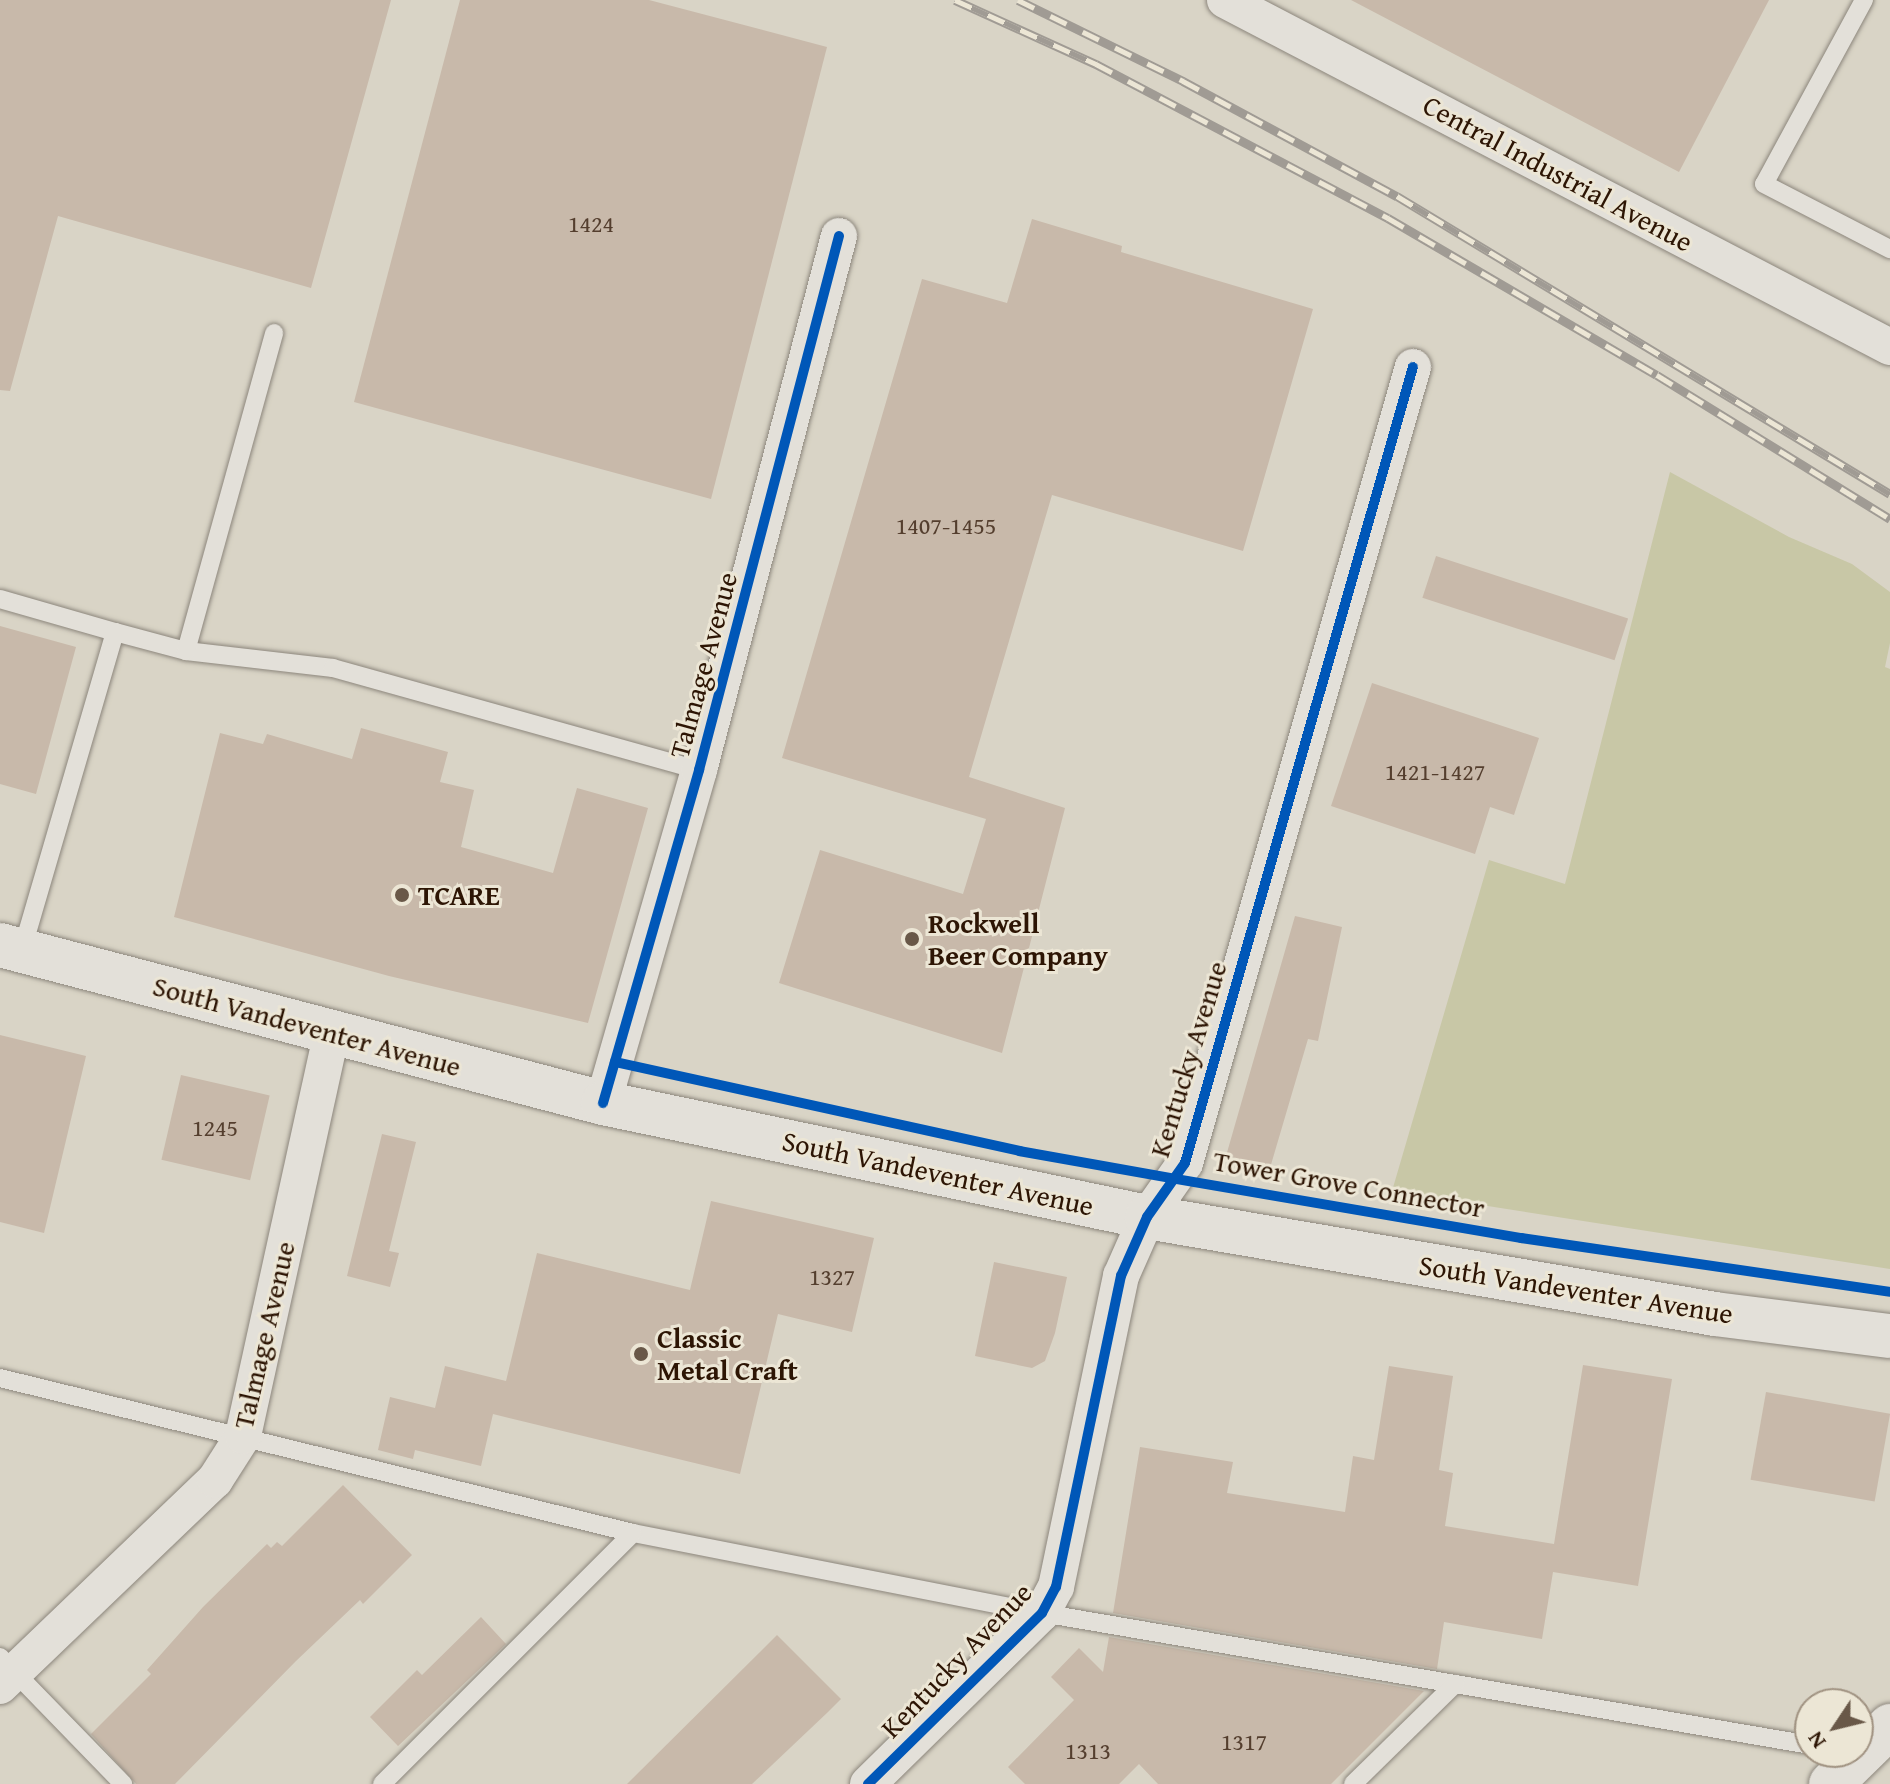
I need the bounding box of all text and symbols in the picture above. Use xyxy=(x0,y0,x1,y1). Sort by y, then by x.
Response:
street label: Central Industrial Avenue xyxy=(1417,88,1699,258)
house number: 1424 xyxy=(568,210,614,238)
house number: 1407-1455 xyxy=(896,512,996,540)
street label: Talmage Avenue xyxy=(662,568,744,762)
house number: 1421-1427 xyxy=(1385,758,1485,786)
place label: TCARE xyxy=(418,878,500,912)
marker: TCARE xyxy=(393,886,411,904)
place label: Rockwell Beer Company xyxy=(928,906,1108,972)
marker: Rockwell Beer Company xyxy=(903,930,921,948)
street label: Kentucky Avenue xyxy=(1142,957,1234,1161)
street label: South Vandeventer Avenue xyxy=(149,969,465,1083)
house number: 1245 xyxy=(192,1114,238,1142)
street label: South Vandeventer Avenue xyxy=(779,1124,1097,1222)
street label: Tower Grove Connector xyxy=(1211,1144,1487,1224)
street label: Talmage Avenue xyxy=(226,1238,302,1432)
street label: South Vandeventer Avenue xyxy=(1417,1248,1735,1330)
house number: 1327 xyxy=(809,1263,855,1291)
place label: Classic Metal Craft xyxy=(657,1321,798,1387)
marker: Classic Metal Craft xyxy=(632,1345,650,1363)
street label: Kentucky Avenue xyxy=(873,1575,1039,1745)
north arrow xyxy=(1794,1688,1874,1768)
text: N xyxy=(1799,1725,1833,1756)
house number: 1317 xyxy=(1221,1728,1267,1756)
house number: 1313 xyxy=(1065,1737,1111,1765)

